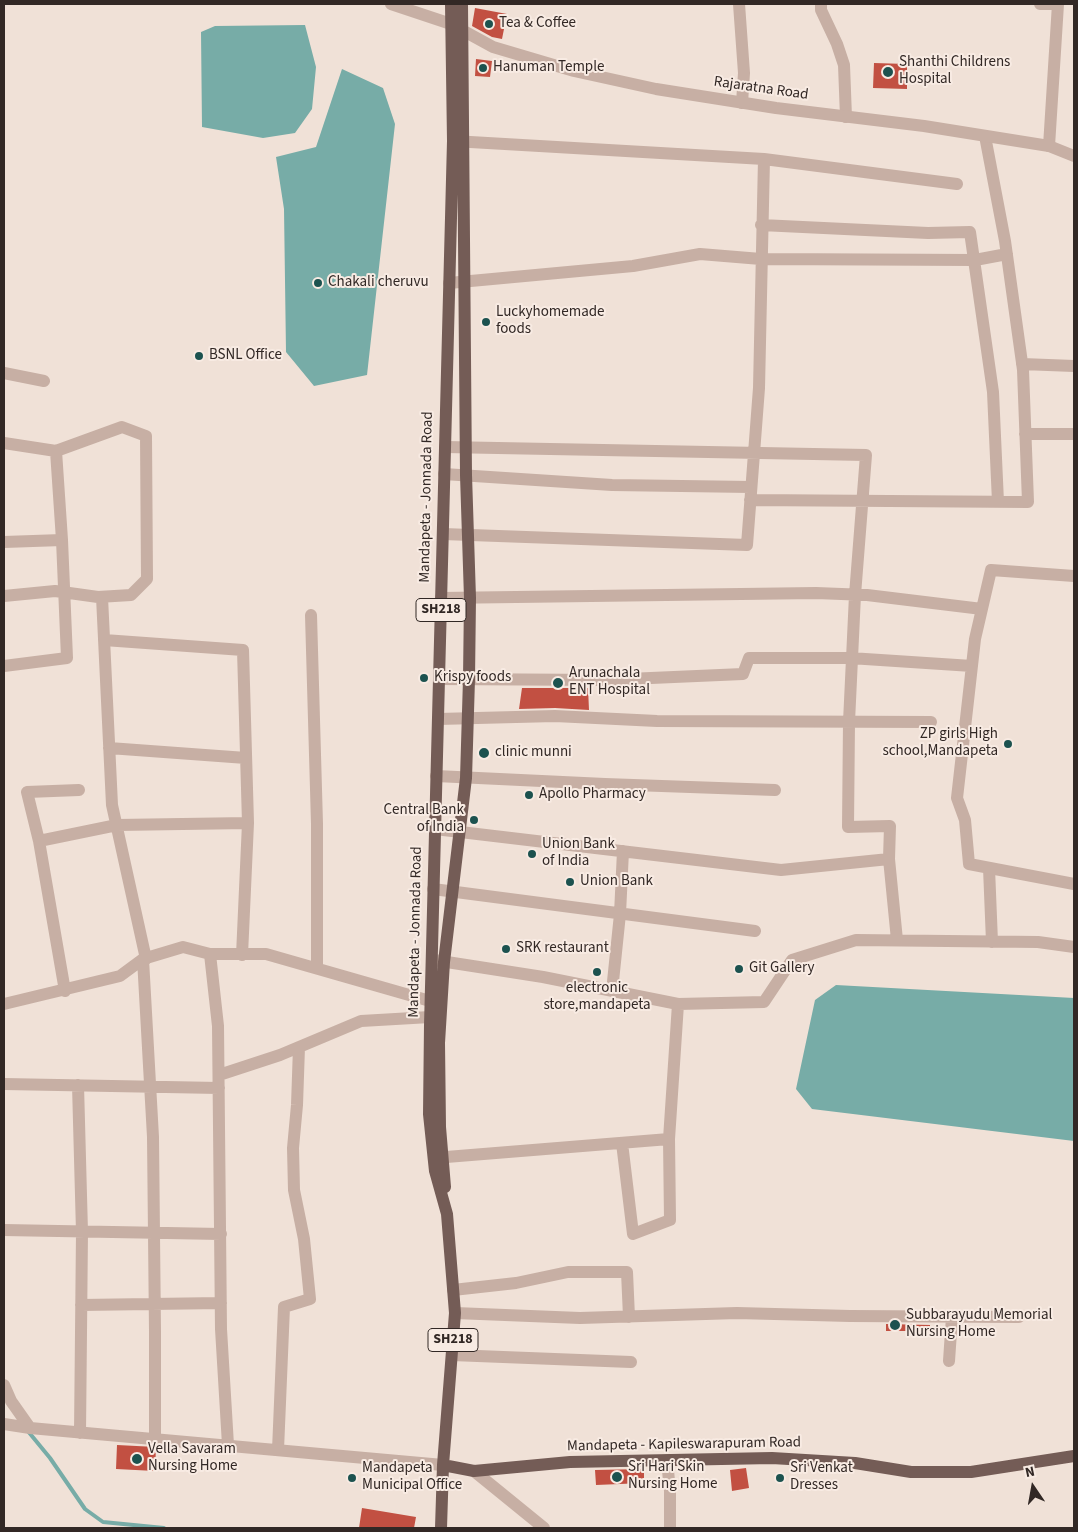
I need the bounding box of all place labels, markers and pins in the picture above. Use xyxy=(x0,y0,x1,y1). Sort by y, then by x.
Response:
place label: Tea & Coffee xyxy=(499,15,576,33)
marker: Tea & Coffee xyxy=(483,18,495,30)
place label: Shanthi Childrens Hospital xyxy=(899,54,1010,89)
place label: Hanuman Temple xyxy=(493,59,604,77)
marker: Hanuman Temple xyxy=(477,62,489,74)
marker: Shanthi Childrens Hospital xyxy=(881,65,895,79)
place label: Chakali cheruvu xyxy=(328,274,429,292)
marker: Chakali cheruvu xyxy=(312,277,324,289)
place label: Luckyhomemade foods xyxy=(496,304,604,339)
marker: Luckyhomemade foods xyxy=(480,316,492,328)
place label: BSNL Office xyxy=(209,347,282,365)
marker: BSNL Office xyxy=(193,350,205,362)
place label: Arunachala ENT Hospital xyxy=(569,665,650,700)
place label: Krispy foods xyxy=(434,669,511,687)
marker: Krispy foods xyxy=(418,672,430,684)
marker: Arunachala ENT Hospital xyxy=(551,676,565,690)
place label: ZP girls High school,Mandapeta xyxy=(882,726,998,761)
marker: ZP girls High school,Mandapeta xyxy=(1002,738,1014,750)
place label: clinic munni xyxy=(495,744,572,762)
marker: clinic munni xyxy=(477,746,491,760)
place label: Apollo Pharmacy xyxy=(539,786,646,804)
marker: Apollo Pharmacy xyxy=(523,789,535,801)
place label: Central Bank of India xyxy=(383,802,464,837)
marker: Central Bank of India xyxy=(468,814,480,826)
place label: Union Bank of India xyxy=(542,836,615,871)
marker: Union Bank of India xyxy=(526,848,538,860)
place label: Union Bank xyxy=(580,873,653,891)
marker: Union Bank xyxy=(564,876,576,888)
place label: SRK restaurant xyxy=(516,940,609,958)
marker: SRK restaurant xyxy=(500,943,512,955)
place label: Git Gallery xyxy=(749,960,815,978)
marker: Git Gallery xyxy=(733,963,745,975)
marker: electronic store,mandapeta xyxy=(591,966,603,978)
place label: electronic store,mandapeta xyxy=(543,980,651,1015)
place label: Subbarayudu Memorial Nursing Home xyxy=(906,1307,1052,1342)
marker: Subbarayudu Memorial Nursing Home xyxy=(888,1318,902,1332)
place label: Vella Savaram Nursing Home xyxy=(148,1441,238,1476)
marker: Vella Savaram Nursing Home xyxy=(130,1452,144,1466)
place label: Sri Hari Skin Nursing Home xyxy=(628,1459,718,1494)
place label: Mandapeta Municipal Office xyxy=(362,1460,462,1495)
place label: Sri Venkat Dresses xyxy=(790,1460,853,1495)
marker: Sri Hari Skin Nursing Home xyxy=(610,1470,624,1484)
marker: Mandapeta Municipal Office xyxy=(346,1472,358,1484)
marker: Sri Venkat Dresses xyxy=(774,1472,786,1484)

